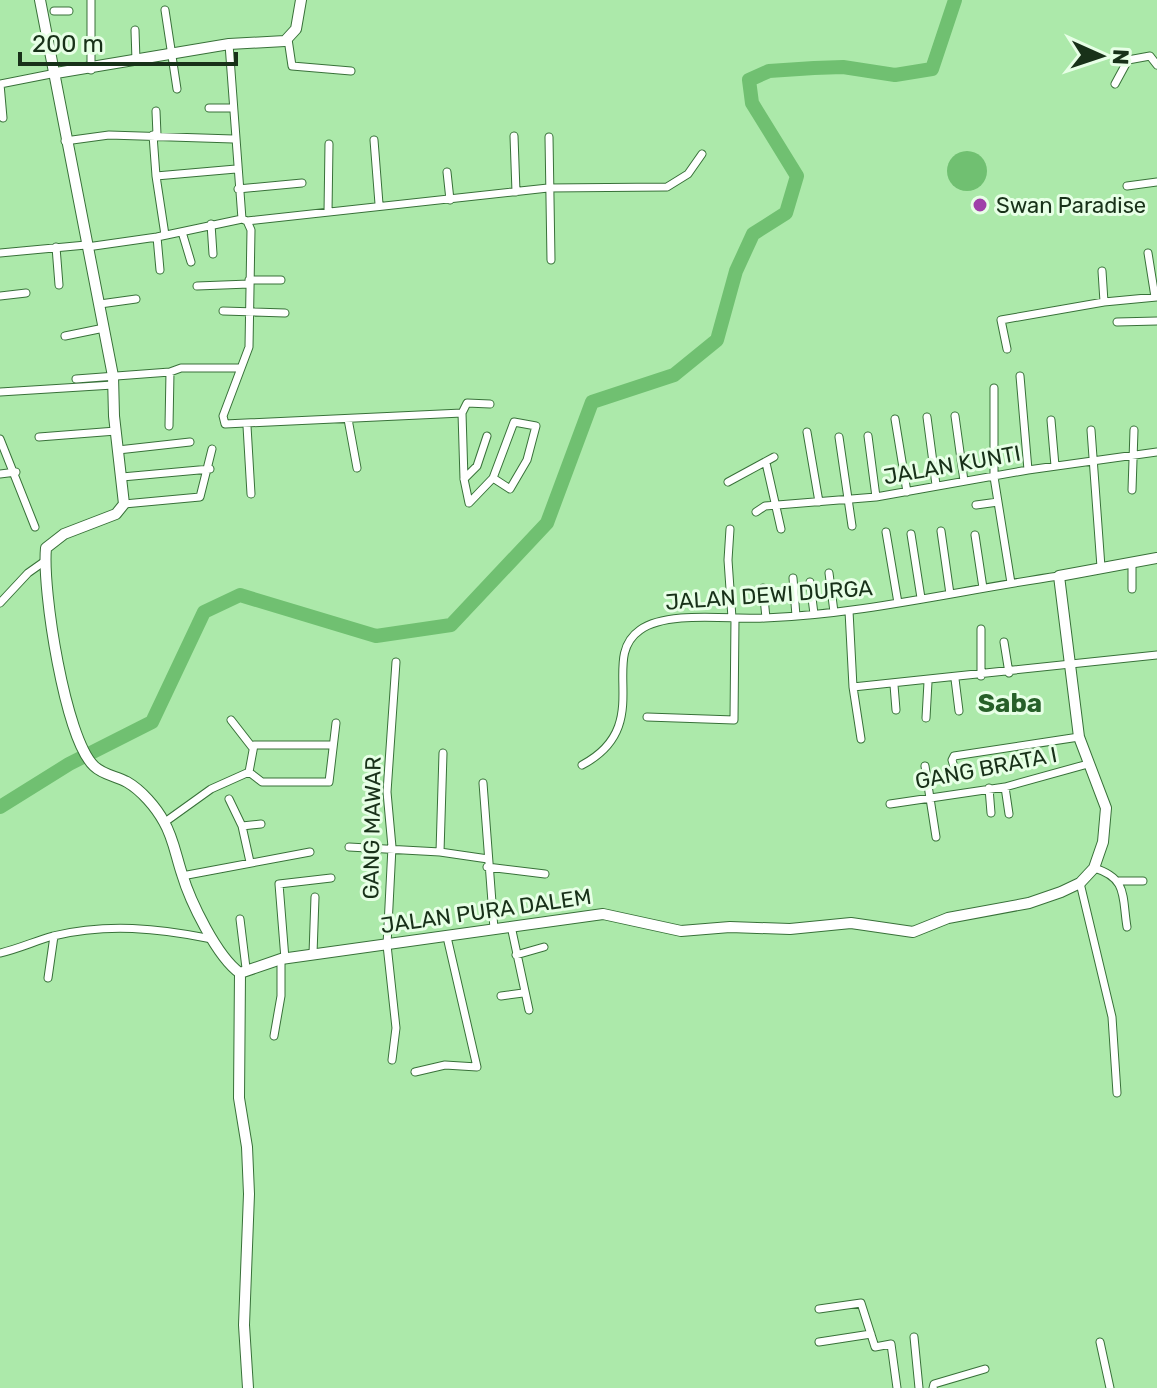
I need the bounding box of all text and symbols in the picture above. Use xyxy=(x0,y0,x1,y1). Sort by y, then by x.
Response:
scale bar xyxy=(20,16,236,66)
north arrow xyxy=(1061,16,1141,96)
text: 200 m xyxy=(32,30,104,58)
text: N xyxy=(1107,48,1134,66)
place label: Swan Paradise xyxy=(996,192,1146,219)
marker: Swan Paradise xyxy=(971,196,989,214)
street label: JALAN KUNTI xyxy=(881,440,1023,490)
street label: JALAN DEWI DURGA xyxy=(664,574,874,616)
district label: Saba xyxy=(978,688,1042,719)
street label: GANG BRATA I xyxy=(913,741,1059,795)
street label: GANG MAWAR xyxy=(357,756,387,900)
street label: JALAN PURA DALEM xyxy=(379,883,593,939)

